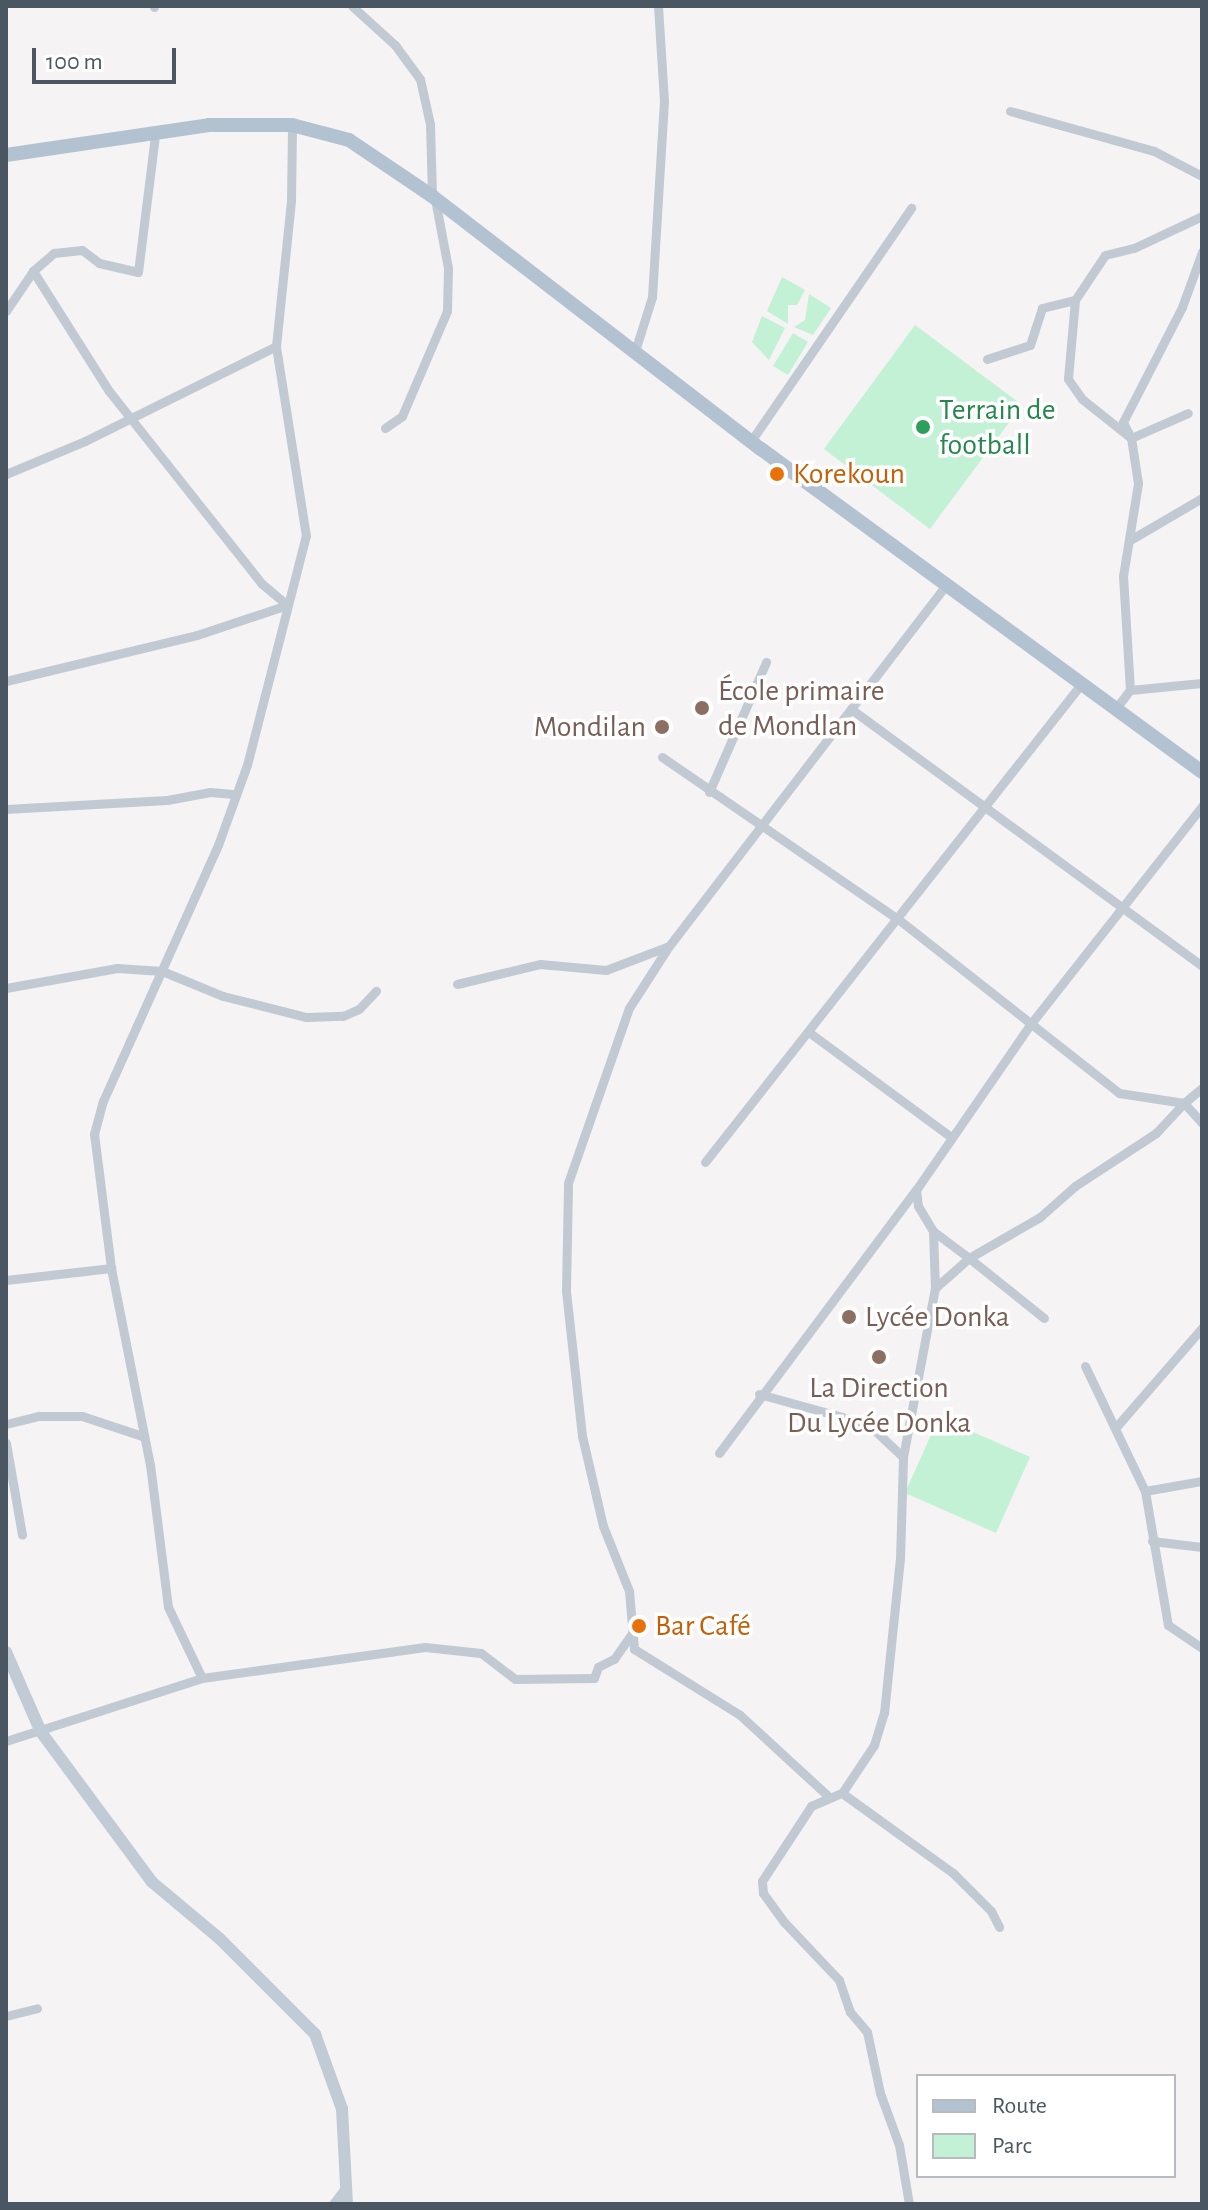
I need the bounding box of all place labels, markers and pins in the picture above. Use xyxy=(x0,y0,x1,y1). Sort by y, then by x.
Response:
place label: Terrain de football xyxy=(939,392,1056,462)
marker: Terrain de football xyxy=(914,418,932,436)
place label: Korekoun xyxy=(793,456,905,492)
marker: Korekoun xyxy=(768,465,786,483)
place label: École primaire de Mondlan xyxy=(718,673,885,744)
marker: École primaire de Mondlan xyxy=(693,699,711,717)
place label: Mondilan xyxy=(534,709,646,745)
marker: Mondilan xyxy=(653,718,671,736)
place label: Lycée Donka xyxy=(865,1299,1010,1335)
marker: Lycée Donka xyxy=(840,1308,858,1326)
marker: La Direction Du Lycée Donka xyxy=(870,1348,888,1366)
place label: La Direction Du Lycée Donka xyxy=(787,1370,971,1440)
place label: Bar Café xyxy=(655,1608,751,1644)
marker: Bar Café xyxy=(630,1617,648,1635)

